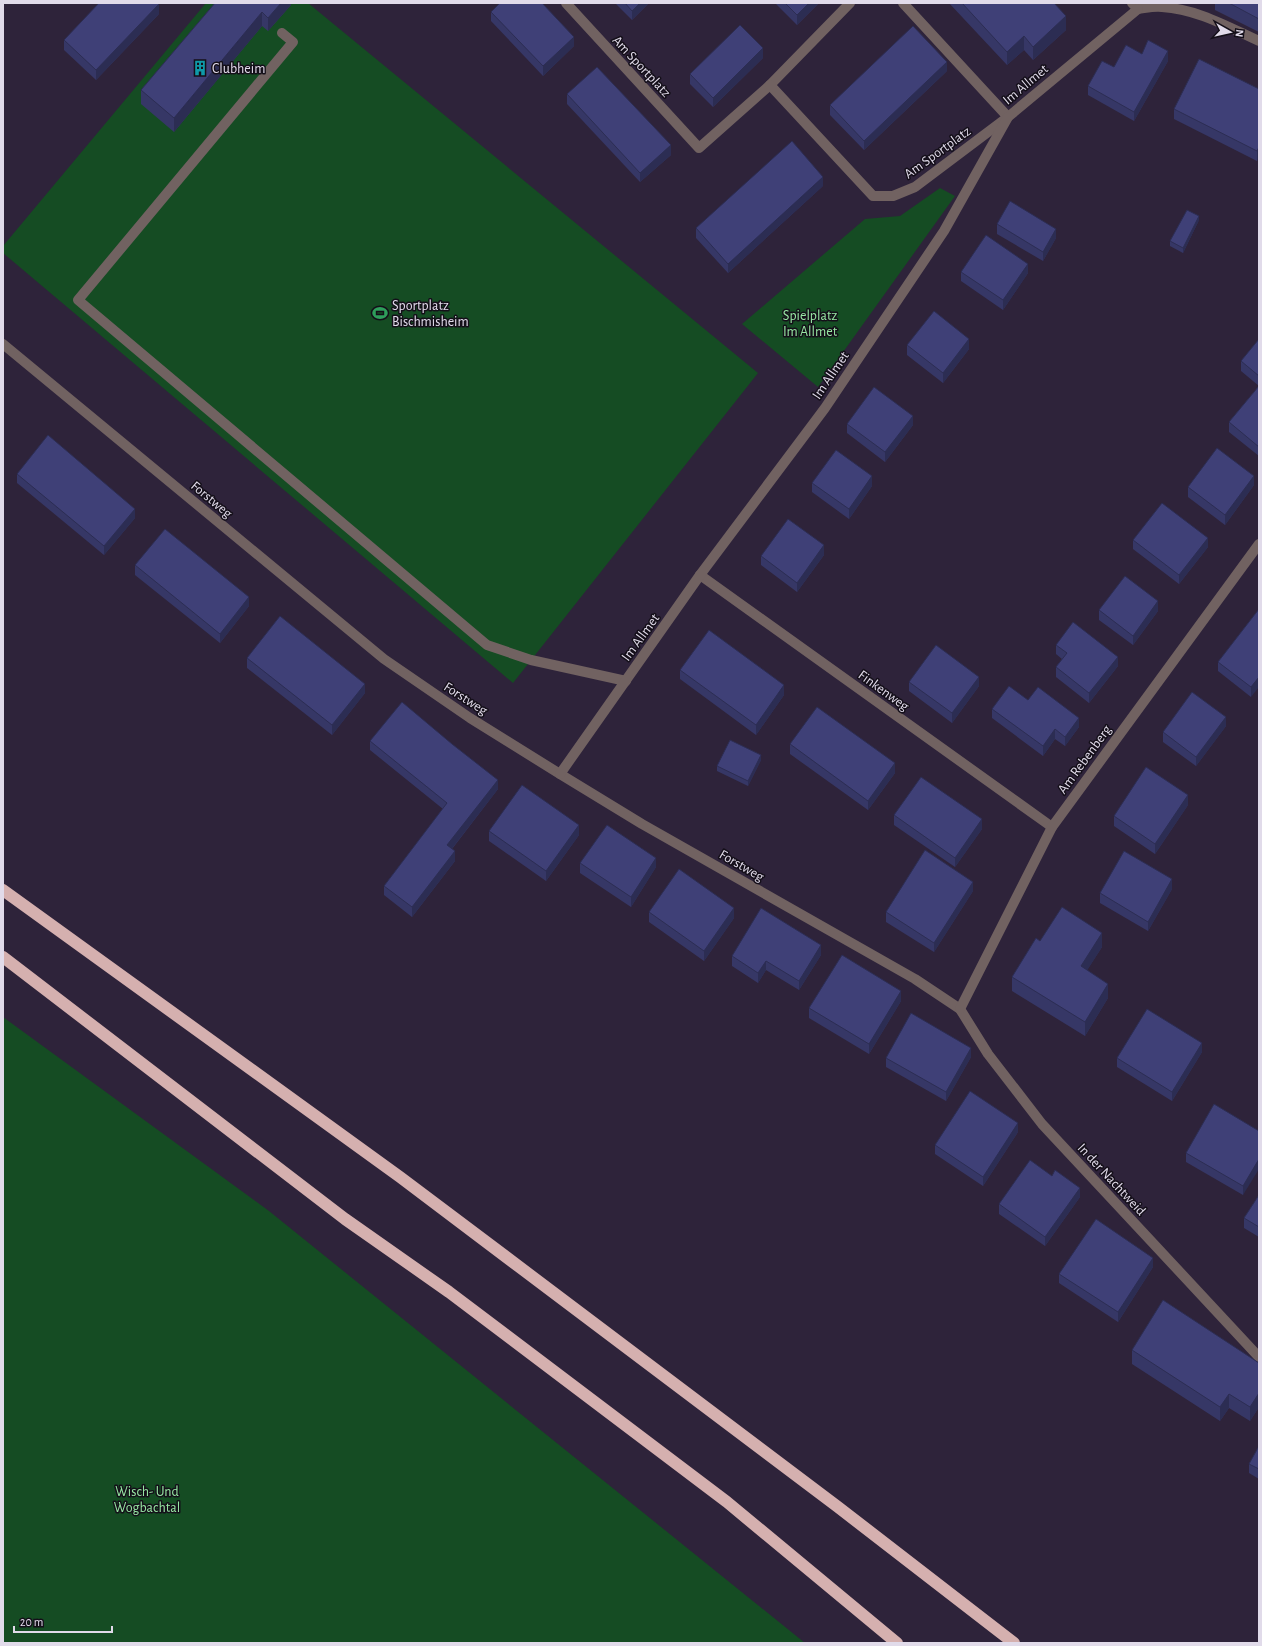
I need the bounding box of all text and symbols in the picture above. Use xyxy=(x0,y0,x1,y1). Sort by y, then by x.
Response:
north arrow xyxy=(1210,12,1250,52)
text: N xyxy=(1233,29,1245,38)
street label: Am Sportplatz xyxy=(609,33,673,100)
building icon: Clubheim xyxy=(191,59,209,77)
place label: Clubheim xyxy=(212,62,265,76)
street label: Im Allmet xyxy=(1000,62,1051,108)
street label: Am Sportplatz xyxy=(902,124,974,181)
place label: Sportplatz Bischmisheim xyxy=(392,299,469,329)
sports icon: Sportplatz Bischmisheim xyxy=(371,304,389,322)
park label: Spielplatz Im Allmet xyxy=(783,309,838,339)
street label: Im Allmet xyxy=(810,349,852,402)
street label: Forstweg xyxy=(188,479,235,521)
street label: Im Allmet xyxy=(619,611,663,664)
street label: Finkenweg xyxy=(856,668,911,714)
street label: Forstweg xyxy=(441,680,490,718)
street label: Am Rebenberg xyxy=(1055,723,1114,796)
street label: Forstweg xyxy=(717,848,766,884)
street label: In der Nachtweid xyxy=(1074,1141,1148,1218)
park label: Wisch- Und Wogbachtal xyxy=(114,1485,180,1515)
scale bar xyxy=(14,1608,112,1634)
text: 20 m xyxy=(20,1616,43,1628)

